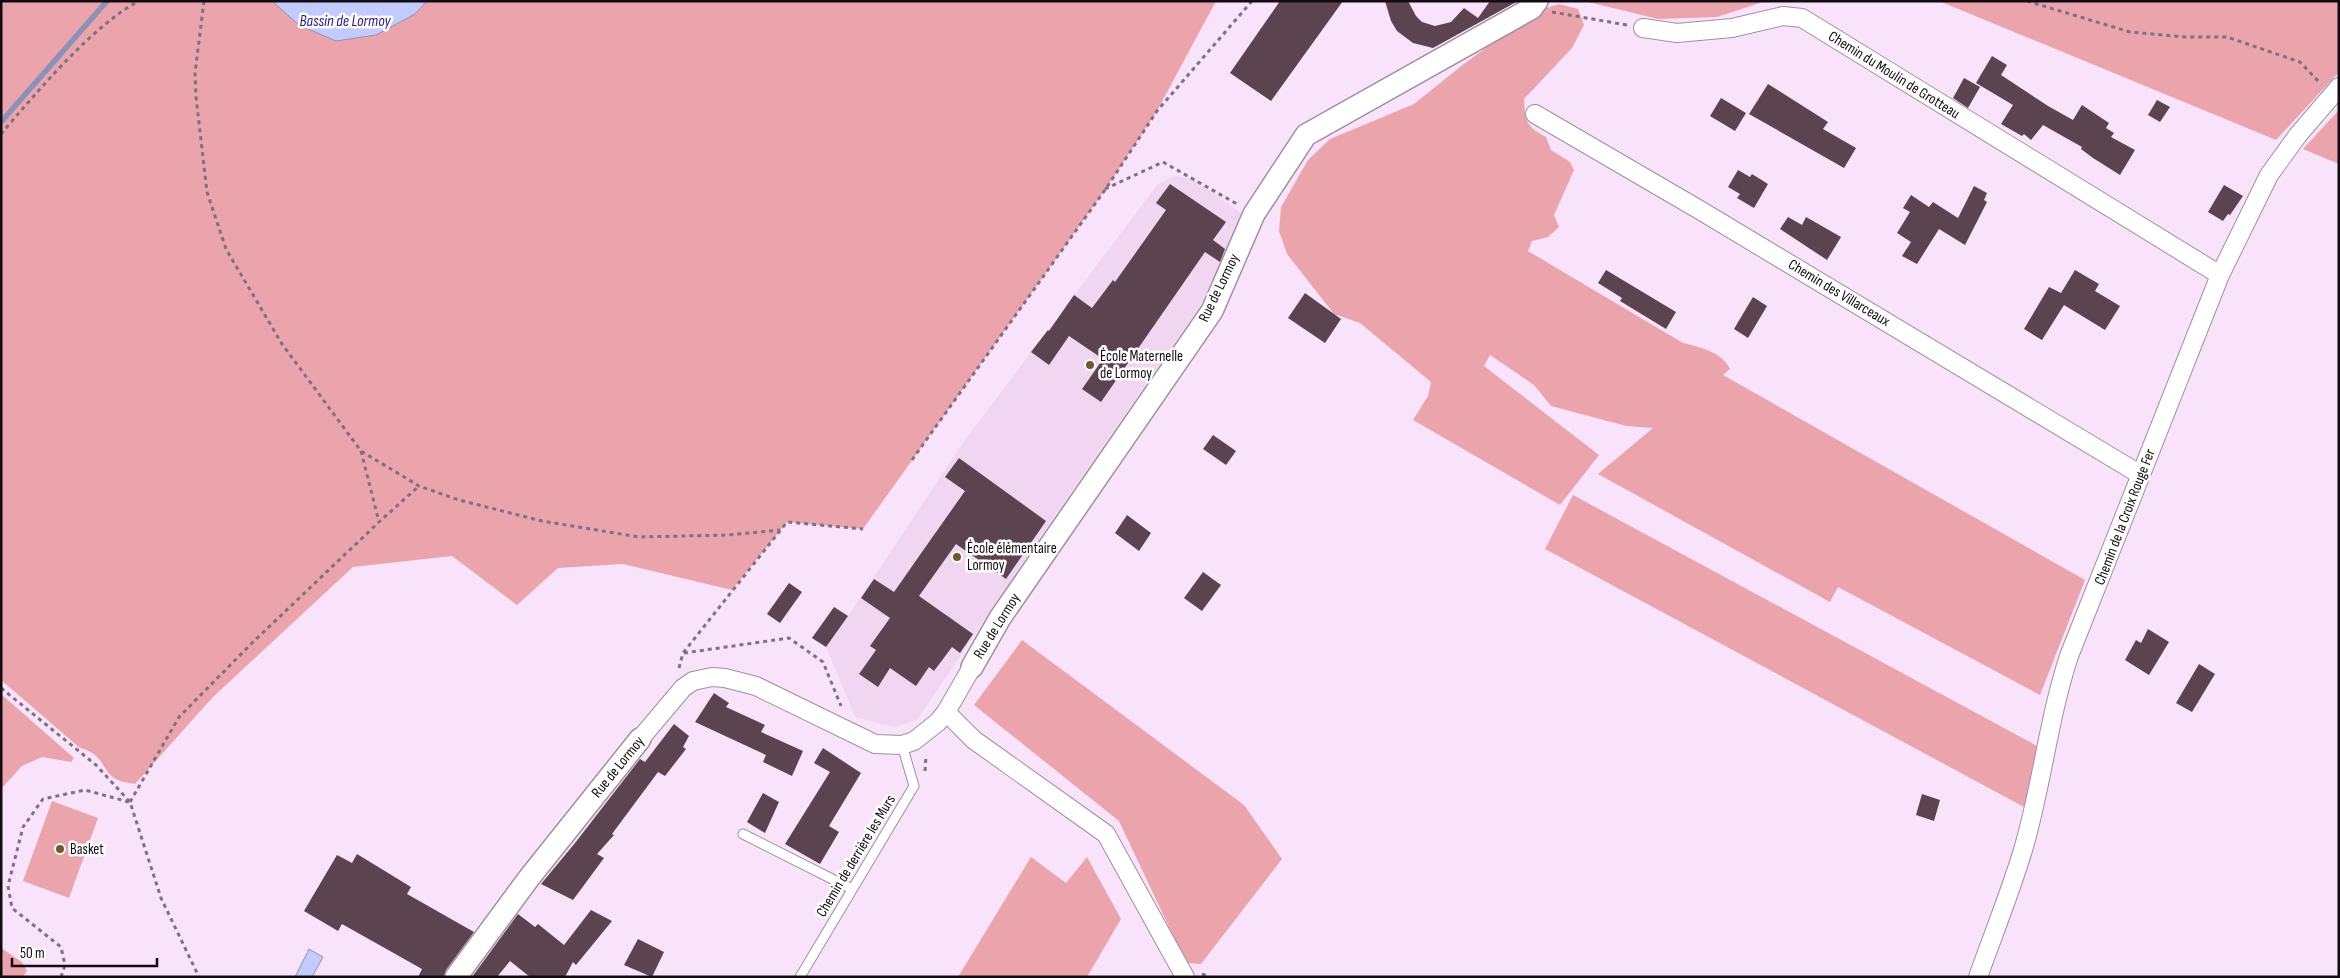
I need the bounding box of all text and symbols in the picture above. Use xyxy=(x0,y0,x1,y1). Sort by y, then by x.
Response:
water label: Bassin de Lormoy xyxy=(299,12,392,31)
street label: Chemin du Moulin de Grotteau xyxy=(1825,27,1963,123)
street label: Rue de Lormoy xyxy=(1194,251,1244,325)
street label: Chemin des Villarceaux xyxy=(1785,255,1894,331)
place label: École Maternelle de Lormoy xyxy=(1100,347,1183,383)
marker: École Maternelle de Lormoy xyxy=(1084,359,1096,371)
street label: Chemin de la Croix Rouge Fer xyxy=(2090,446,2160,588)
place label: École élémentaire Lormoy xyxy=(967,539,1057,575)
marker: École élémentaire Lormoy xyxy=(951,551,963,563)
street label: Rue de Lormoy xyxy=(969,590,1025,662)
street label: Rue de Lormoy xyxy=(587,732,649,802)
street label: Chemin de derrière les Murs xyxy=(812,792,900,920)
place label: Basket xyxy=(70,840,104,859)
marker: Basket xyxy=(54,843,66,855)
scale bar xyxy=(12,936,158,968)
text: 50 m xyxy=(20,944,45,963)

